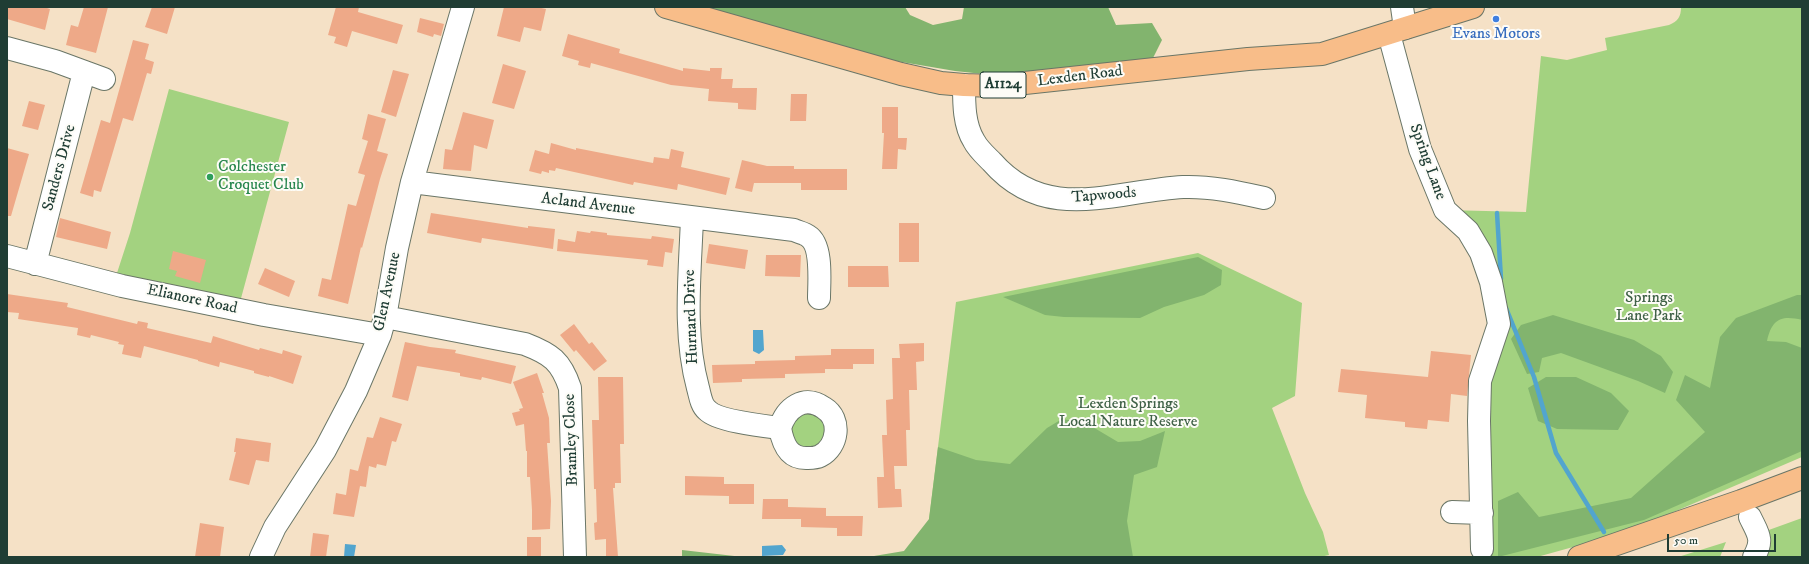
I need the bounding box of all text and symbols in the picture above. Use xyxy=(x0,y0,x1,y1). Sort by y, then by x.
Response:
marker: Evans Motors xyxy=(1491,14,1501,24)
place label: Evans Motors xyxy=(1452,25,1540,45)
street label: Lexden Road xyxy=(1036,62,1124,92)
road number: A1124 xyxy=(980,72,1026,98)
street label: Spring Lane xyxy=(1404,121,1450,203)
street label: Sanders Drive xyxy=(39,123,81,213)
place label: Colchester Croquet Club xyxy=(218,158,304,196)
marker: Colchester Croquet Club xyxy=(205,172,215,182)
street label: Tapwoods xyxy=(1071,184,1137,208)
street label: Acland Avenue xyxy=(540,190,636,220)
street label: Glen Avenue xyxy=(370,251,406,333)
street label: Hurnard Drive xyxy=(681,269,703,365)
street label: Elianore Road xyxy=(145,281,239,319)
park label: Springs Lane Park xyxy=(1616,289,1682,327)
street label: Bramley Close xyxy=(561,394,583,486)
park label: Lexden Springs Local Nature Reserve xyxy=(1059,395,1197,433)
scale bar xyxy=(1669,526,1778,552)
text: 50 m xyxy=(1674,533,1698,548)

